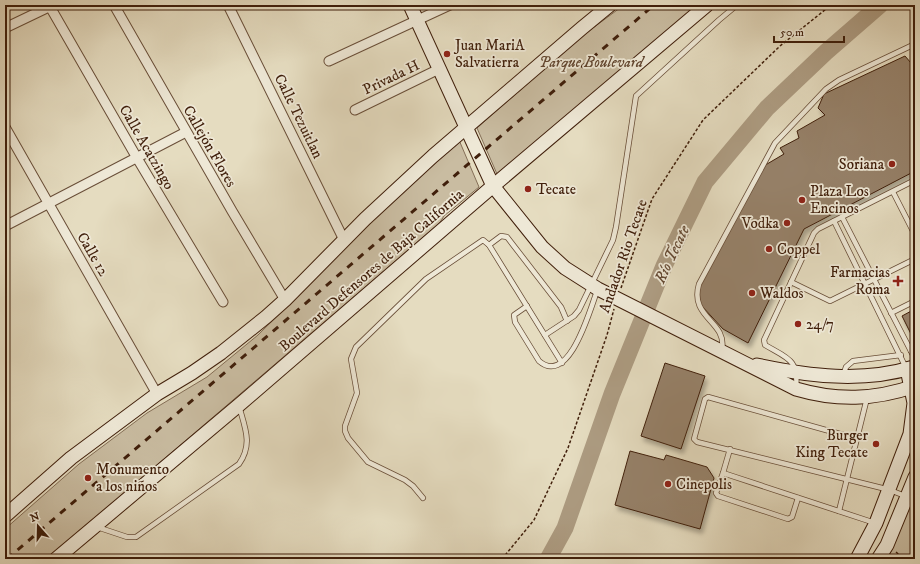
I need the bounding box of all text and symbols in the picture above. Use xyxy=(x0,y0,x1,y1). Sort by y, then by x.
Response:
scale bar xyxy=(774,18,844,44)
text: 50 m xyxy=(780,25,804,40)
place label: Juan MariA Salvatierra xyxy=(453,36,525,72)
marker: Juan MariA Salvatierra xyxy=(442,49,452,59)
park label: Parque Boulevard xyxy=(539,53,646,72)
street label: Privada H xyxy=(360,56,423,99)
street label: Calle Tezuitlan xyxy=(270,71,327,162)
street label: Calle Acatzingo xyxy=(115,101,178,193)
street label: Callejón Flores xyxy=(179,102,241,190)
place label: Soriana xyxy=(839,155,885,174)
marker: Soriana xyxy=(887,159,897,169)
place label: Tecate xyxy=(536,180,576,199)
place label: Plaza Los Encinos xyxy=(810,182,869,218)
marker: Tecate xyxy=(523,184,533,194)
street label: Boulevard Defensores de Baja California xyxy=(275,185,468,356)
marker: Plaza Los Encinos xyxy=(797,195,807,205)
street label: Andador Rio Tecate xyxy=(595,197,652,316)
place label: Vodka xyxy=(741,214,780,233)
marker: Vodka xyxy=(782,218,792,228)
water label: Río Tecate xyxy=(649,222,694,288)
street label: Calle 12 xyxy=(72,229,113,280)
place label: Coppel xyxy=(777,240,821,259)
marker: Coppel xyxy=(764,244,774,254)
place label: Farmacias Roma xyxy=(830,263,891,299)
marker: Farmacias Roma xyxy=(893,276,903,286)
place label: Waldos xyxy=(759,284,804,303)
marker: Waldos xyxy=(747,288,757,298)
place label: 24/7 xyxy=(806,315,834,334)
marker: 24/7 xyxy=(793,319,803,329)
place label: Burger King Tecate xyxy=(795,426,868,462)
marker: Burger King Tecate xyxy=(871,439,881,449)
place label: Monumento a los niños xyxy=(96,460,169,496)
marker: Monumento a los niños xyxy=(83,473,93,483)
place label: Cinepolis xyxy=(676,475,732,494)
marker: Cinepolis xyxy=(663,479,673,489)
north arrow xyxy=(18,506,58,546)
text: N xyxy=(28,509,42,526)

